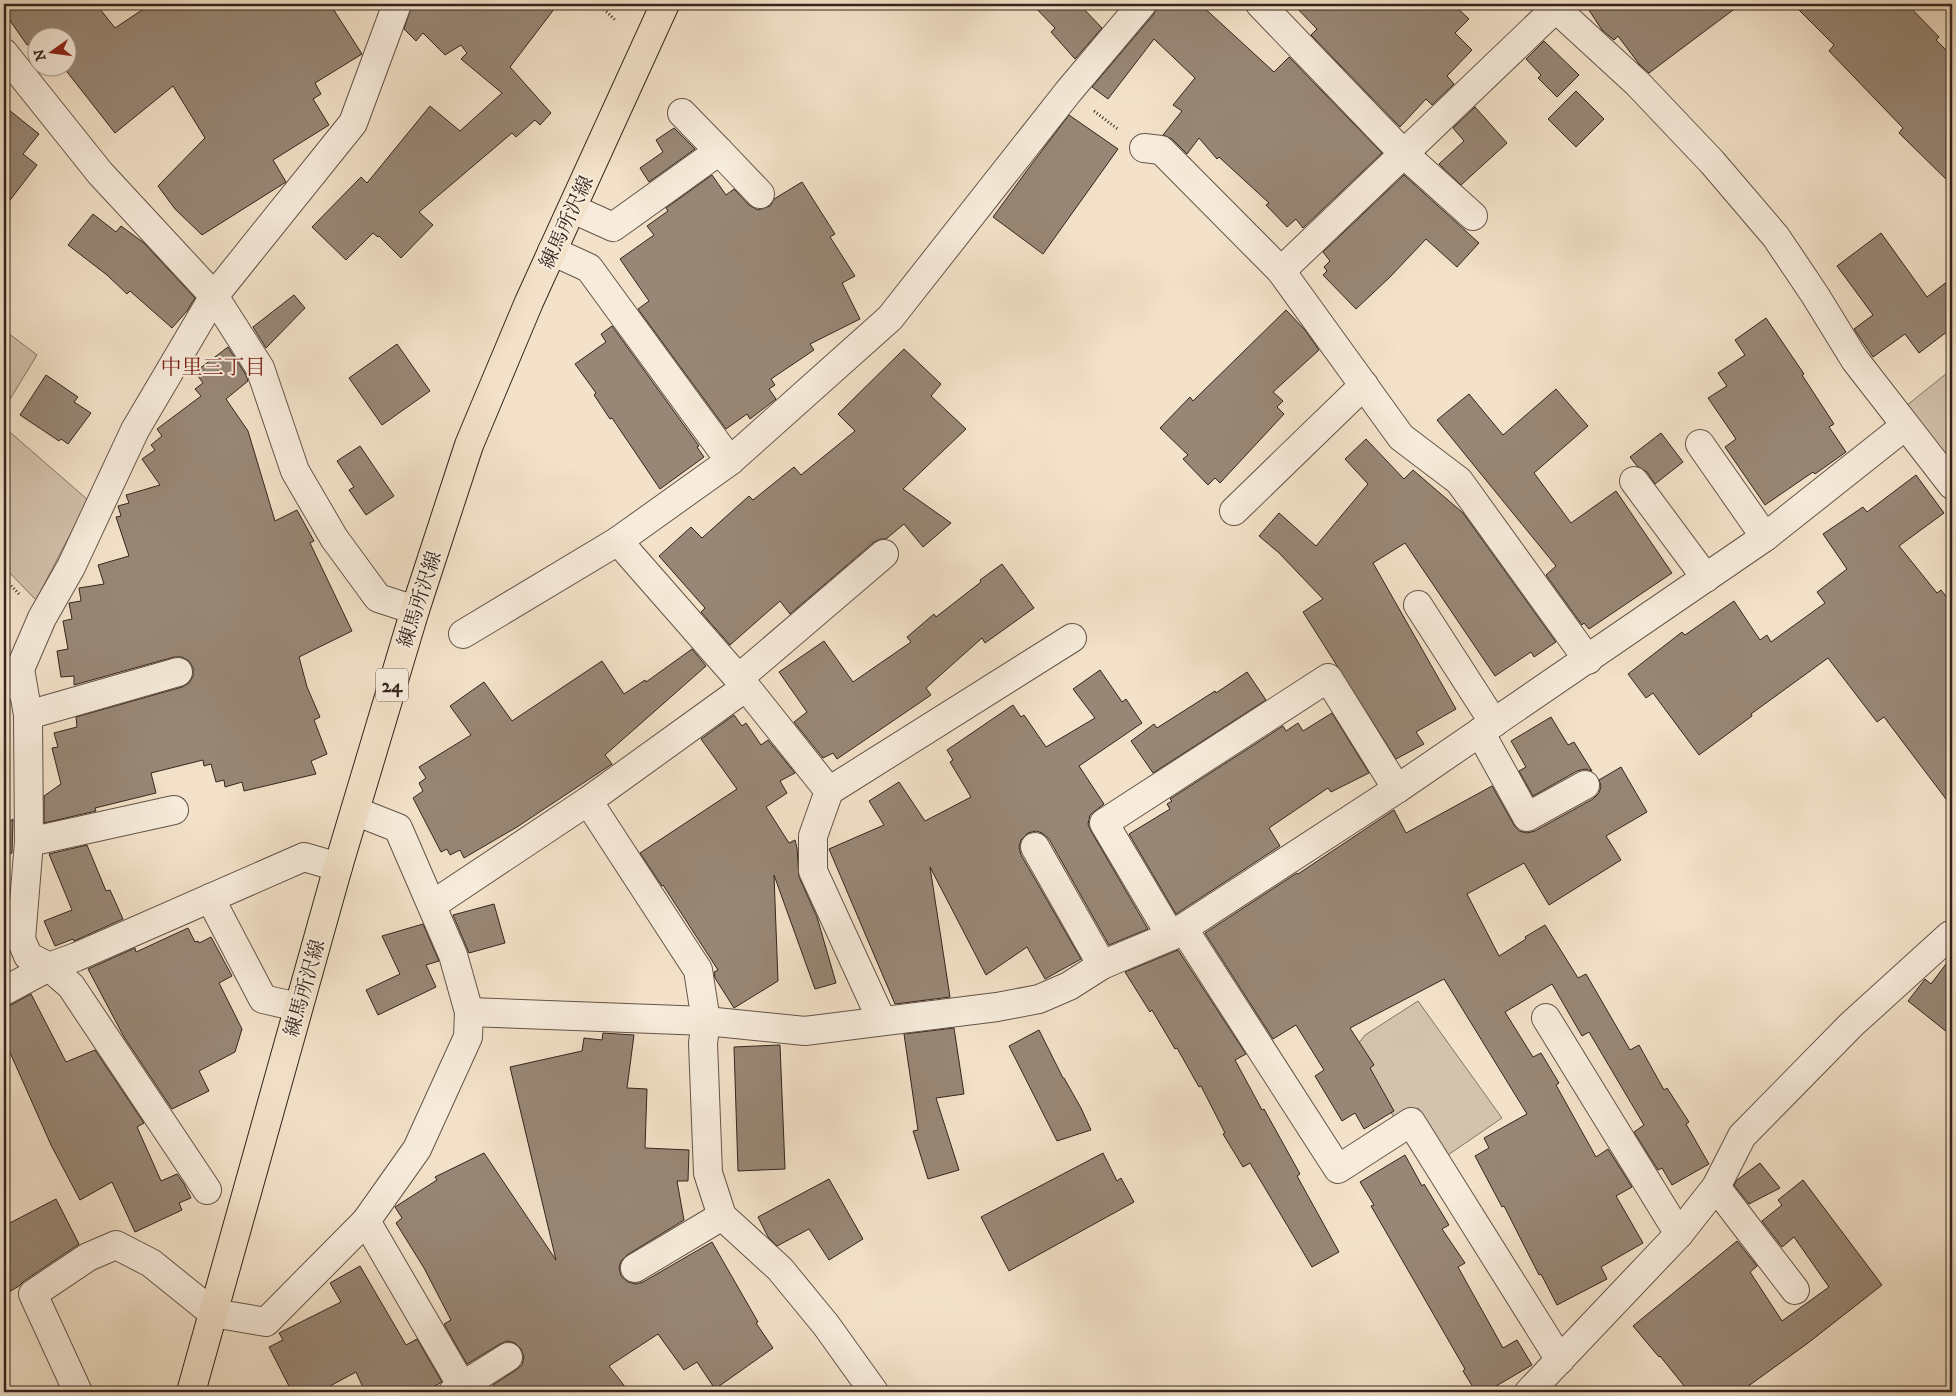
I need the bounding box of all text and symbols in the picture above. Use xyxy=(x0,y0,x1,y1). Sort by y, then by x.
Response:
north arrow xyxy=(28,28,78,78)
text: N xyxy=(30,47,50,63)
street label: 練馬所沢線 xyxy=(535,172,600,273)
district label: 中里三丁目 xyxy=(161,355,266,381)
street label: 練馬所沢線 xyxy=(393,548,448,651)
road number: 24 xyxy=(376,668,408,702)
street label: 練馬所沢線 xyxy=(280,937,331,1040)

